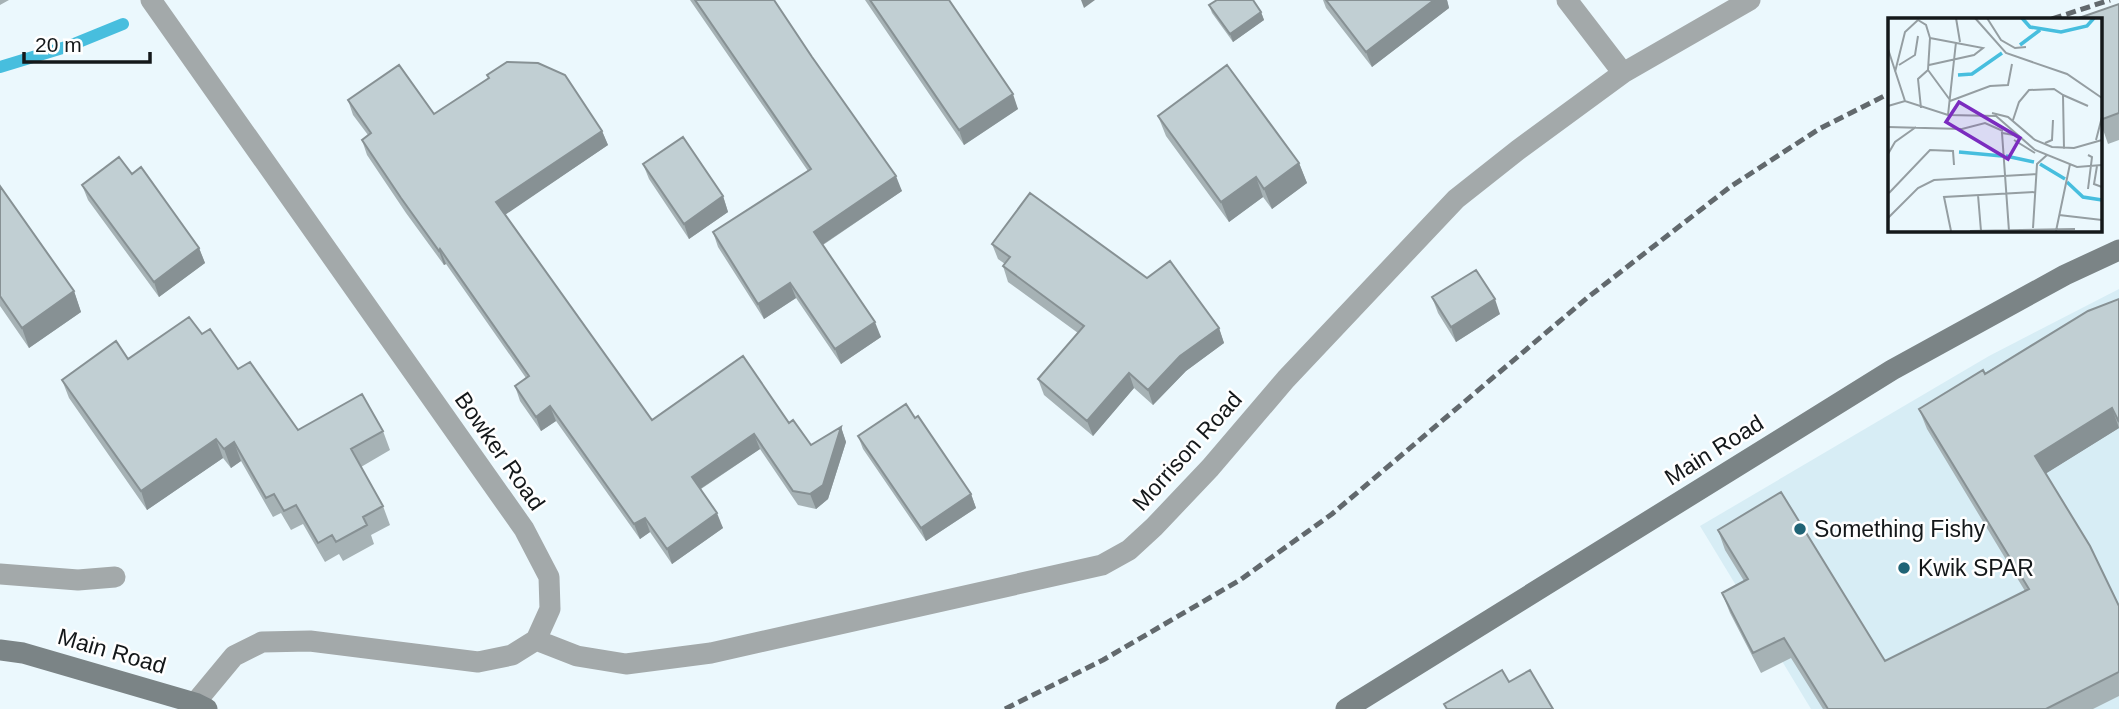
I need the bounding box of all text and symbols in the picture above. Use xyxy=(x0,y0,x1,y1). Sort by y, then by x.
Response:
inset map xyxy=(1888,18,2102,231)
scale bar xyxy=(24,21,150,65)
text: 20 m xyxy=(35,33,82,56)
street label: Morrison Road xyxy=(1127,386,1247,516)
street label: Bowker Road xyxy=(450,387,550,515)
street label: Main Road xyxy=(1660,410,1768,490)
place label: Something Fishy xyxy=(1814,516,1986,542)
marker: Something Fishy xyxy=(1792,521,1808,537)
place label: Kwik SPAR xyxy=(1918,555,2034,581)
marker: Kwik SPAR xyxy=(1896,560,1912,576)
street label: Main Road xyxy=(55,623,169,679)

